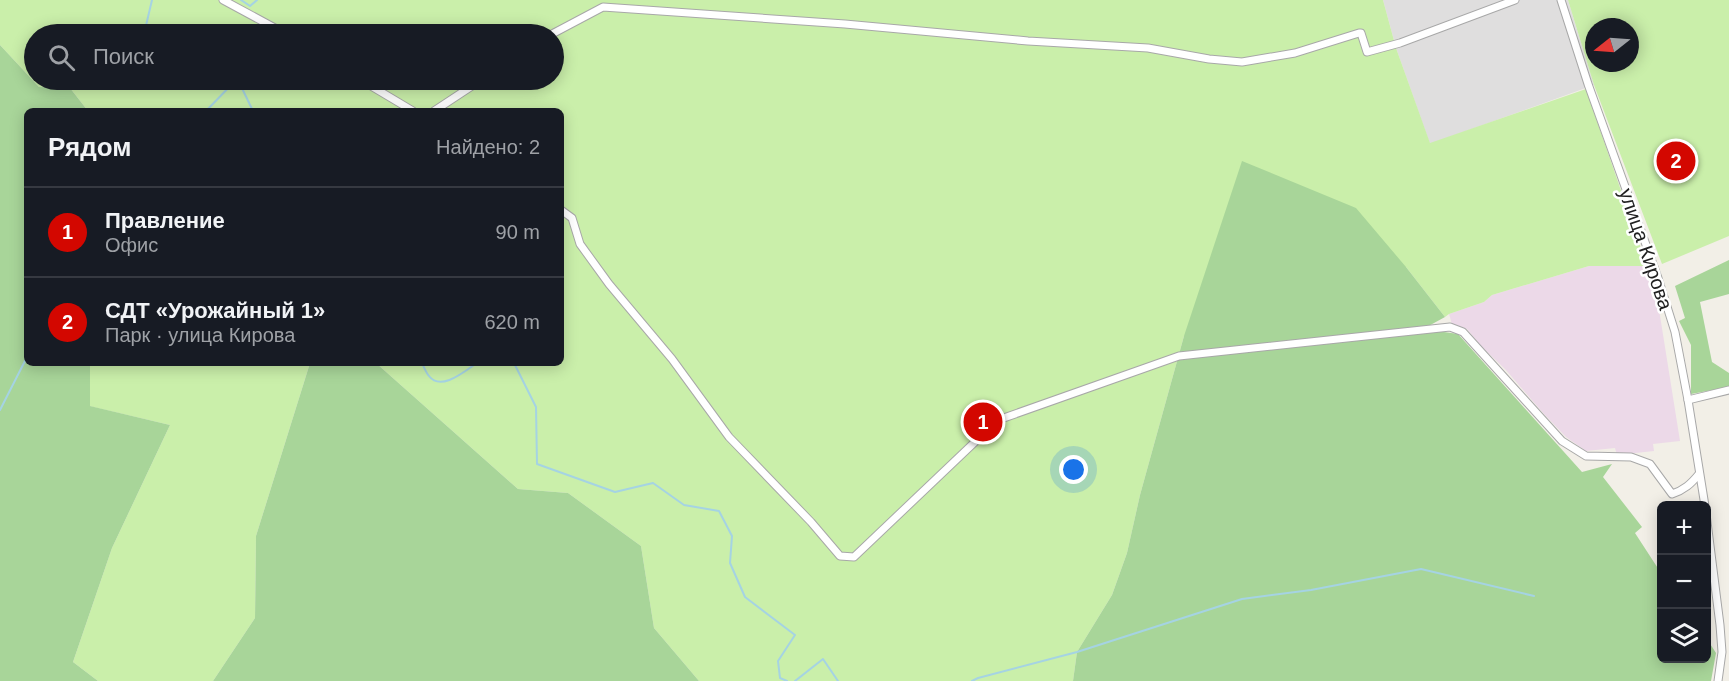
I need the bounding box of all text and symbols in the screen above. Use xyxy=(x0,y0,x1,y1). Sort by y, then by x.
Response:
north arrow xyxy=(1585,18,1639,72)
search box xyxy=(24,24,564,90)
icon: search xyxy=(45,41,78,74)
text: Поиск xyxy=(93,44,154,69)
text: Рядом xyxy=(48,132,131,162)
text: Найдено: 2 xyxy=(436,136,540,158)
pin: 2 xyxy=(1656,138,1696,184)
street label: улица Кирова xyxy=(1615,185,1677,314)
text: Правление xyxy=(105,208,225,233)
text: 1 xyxy=(62,221,73,243)
text: 90 m xyxy=(496,221,540,243)
text: Офис xyxy=(105,234,158,256)
text: СДТ «Урожайный 1» xyxy=(105,298,325,323)
text: 2 xyxy=(62,311,73,333)
text: 620 m xyxy=(484,311,540,333)
text: Парк · улица Кирова xyxy=(105,324,295,346)
pin: 1 xyxy=(964,400,1002,444)
your location xyxy=(1059,455,1088,484)
map controls xyxy=(1657,501,1711,663)
button: + xyxy=(1657,501,1711,555)
button: − xyxy=(1657,555,1711,609)
button: layers xyxy=(1657,609,1711,663)

